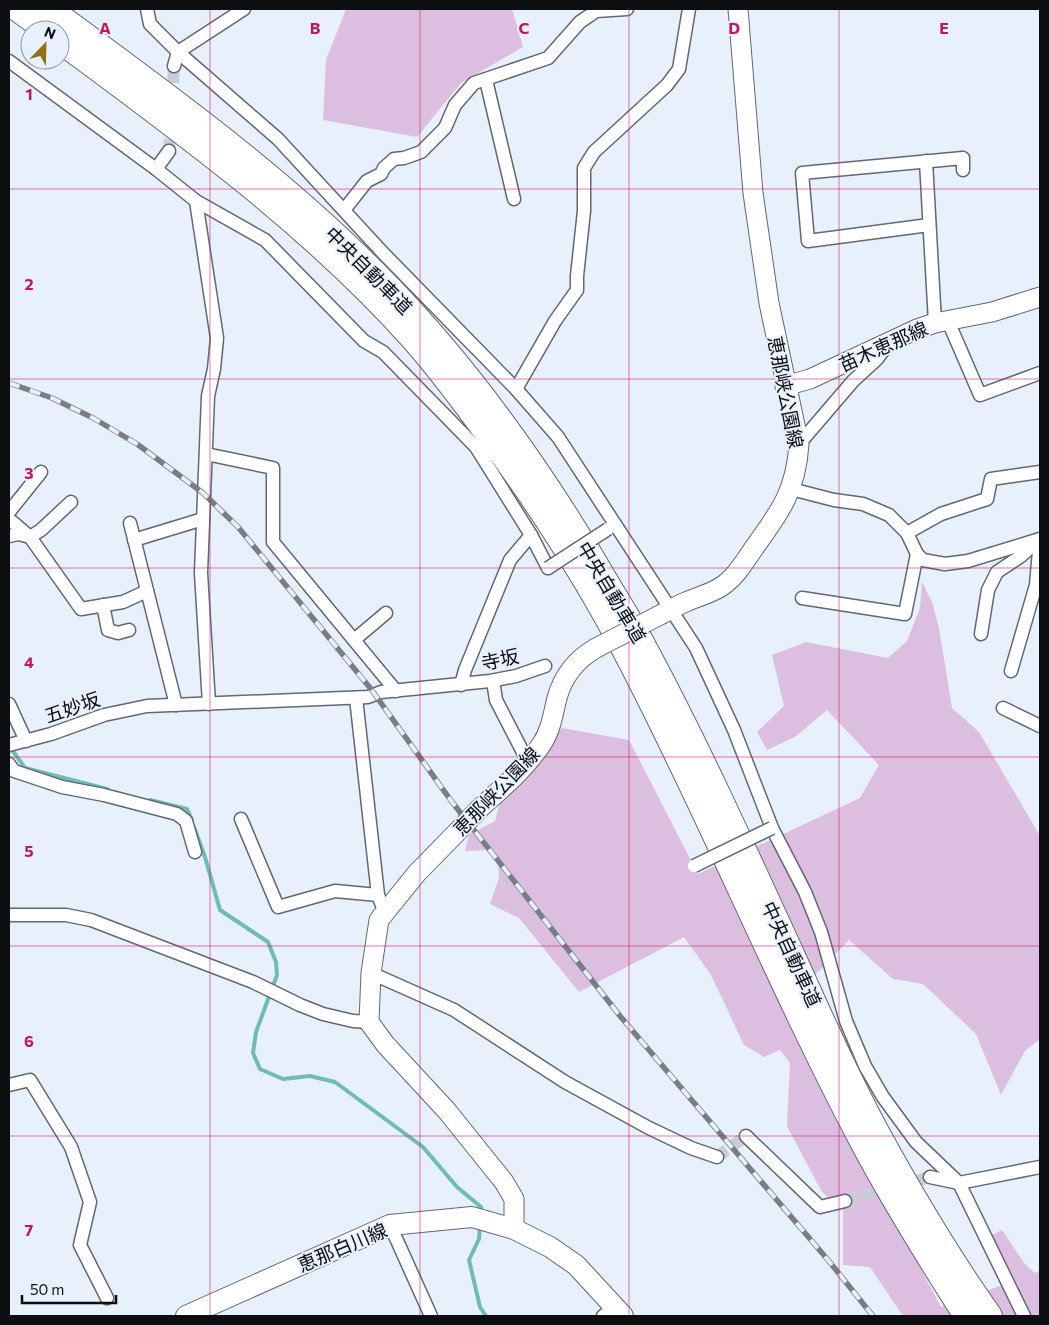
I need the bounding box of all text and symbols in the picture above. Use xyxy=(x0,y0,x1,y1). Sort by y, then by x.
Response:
text: A xyxy=(99,18,111,37)
text: B xyxy=(310,18,321,37)
text: C xyxy=(519,18,530,37)
text: D xyxy=(728,18,740,37)
text: E xyxy=(939,18,949,37)
north arrow xyxy=(20,20,70,70)
text: N xyxy=(42,23,58,42)
text: 1 xyxy=(25,84,33,103)
street label: 中央自動車道 xyxy=(321,222,417,318)
text: 2 xyxy=(24,274,34,293)
street label: 苗木恵那線 xyxy=(835,316,931,376)
street label: 恵那峡公園線 xyxy=(764,334,808,450)
text: 3 xyxy=(24,463,34,482)
street label: 中央自動車道 xyxy=(573,537,651,647)
street label: 寺坂 xyxy=(479,644,521,674)
text: 4 xyxy=(24,652,34,671)
street label: 五妙坂 xyxy=(41,687,103,727)
street label: 恵那峡公園線 xyxy=(448,742,544,840)
text: 5 xyxy=(24,841,34,860)
street label: 中央自動車道 xyxy=(757,897,827,1011)
text: 6 xyxy=(24,1031,34,1050)
street label: 恵那白川線 xyxy=(294,1218,390,1276)
text: 7 xyxy=(25,1220,34,1239)
scale bar xyxy=(22,1272,116,1304)
text: 50 m xyxy=(30,1280,64,1298)

